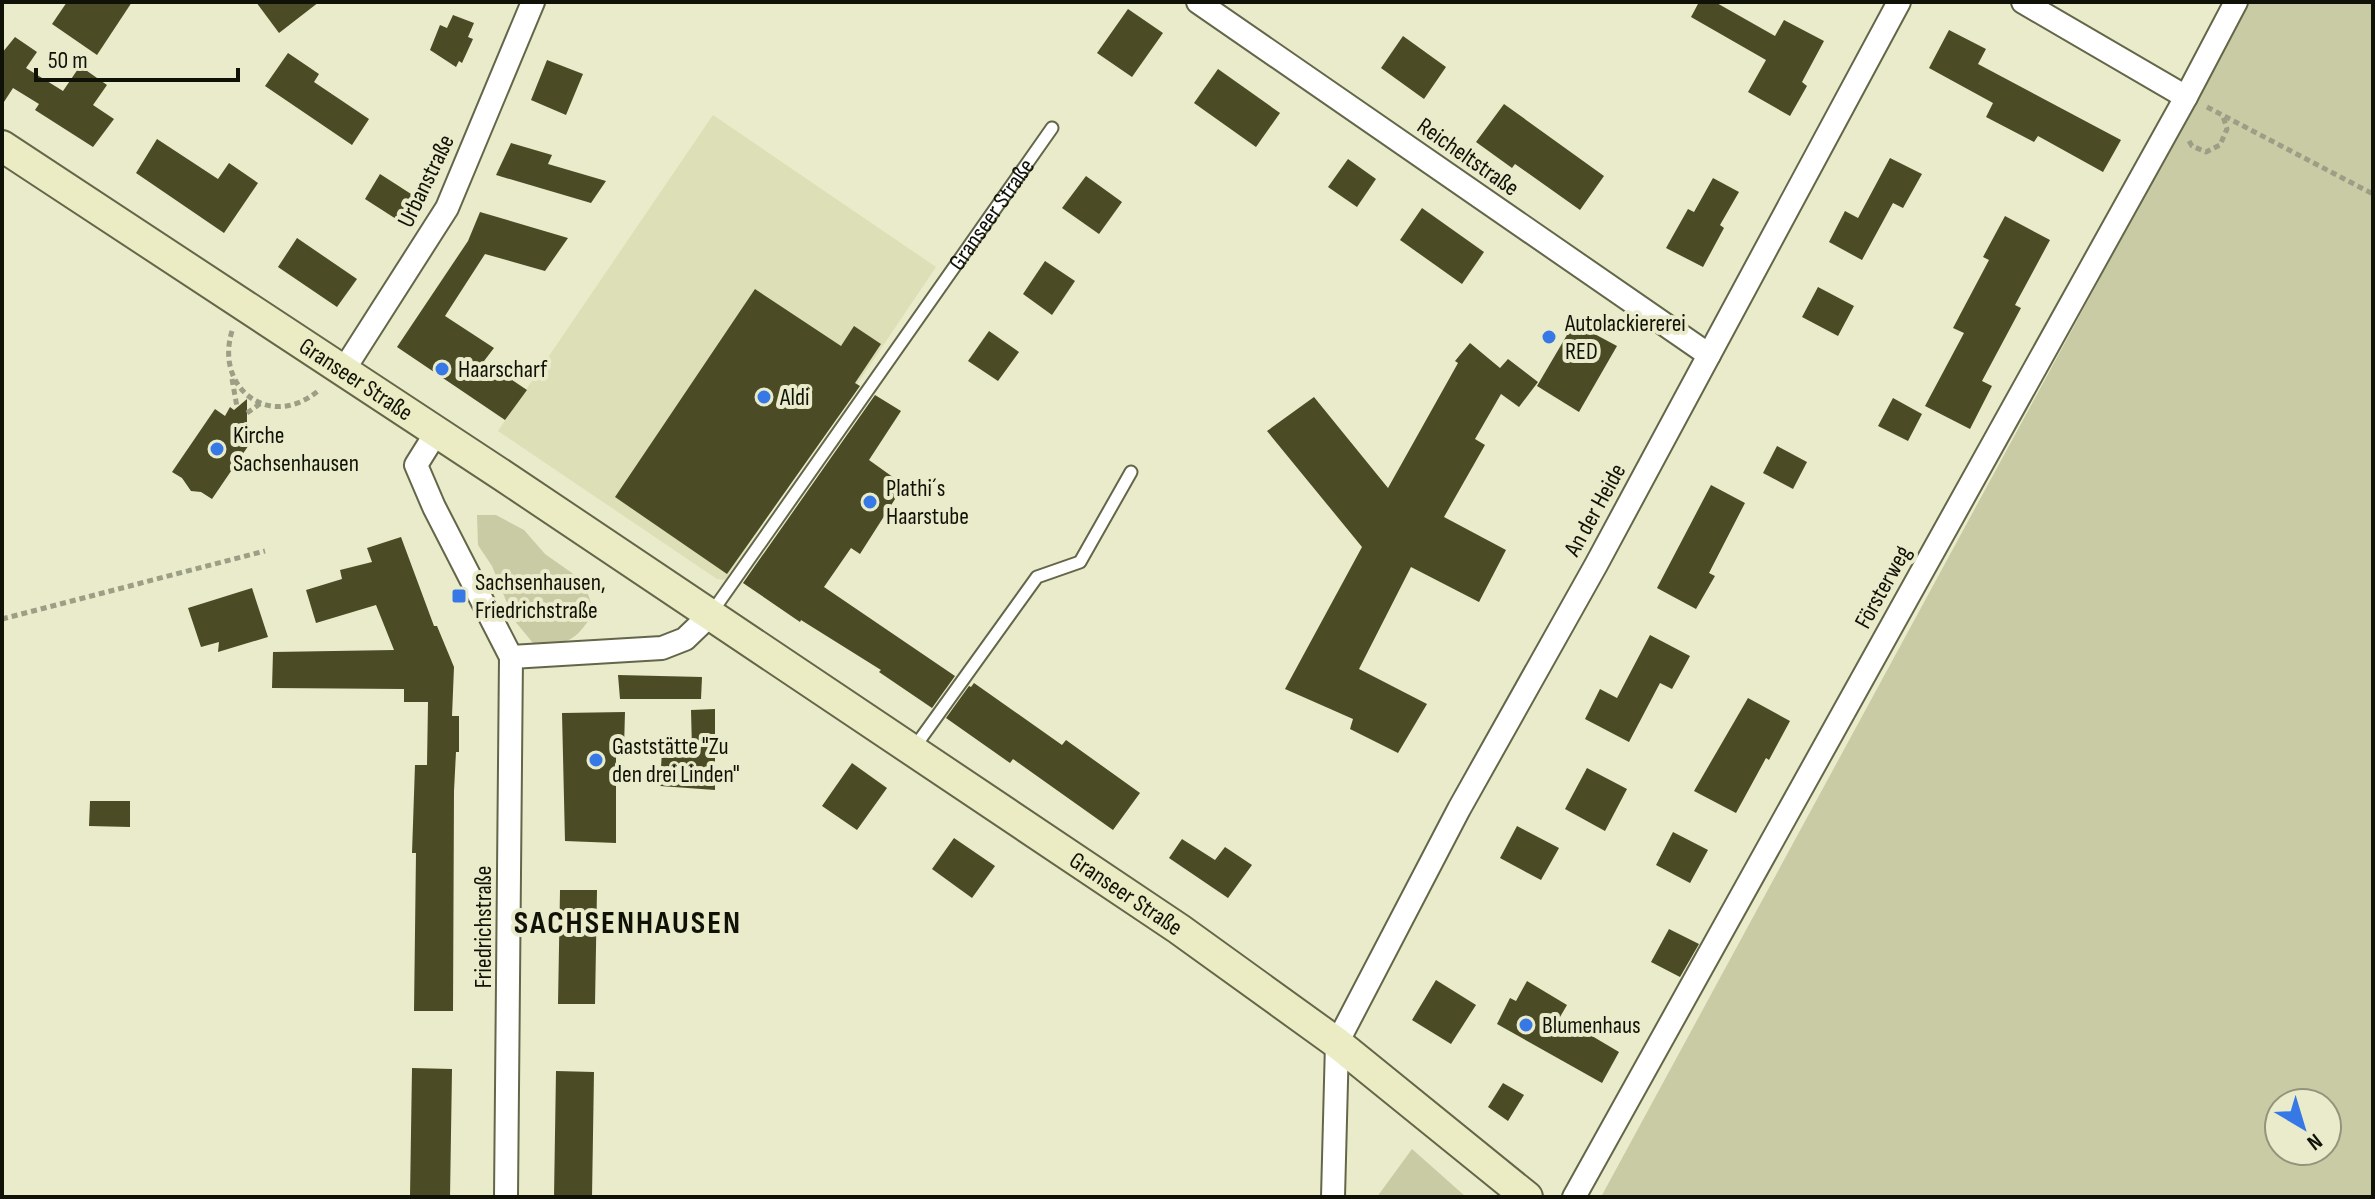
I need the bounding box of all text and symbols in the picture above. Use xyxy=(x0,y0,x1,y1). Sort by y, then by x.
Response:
scale bar xyxy=(36,32,238,82)
text: 50 m xyxy=(48,46,88,75)
street label: Reicheltstraße xyxy=(1412,111,1524,203)
street label: Urbanstraße xyxy=(391,130,461,232)
street label: Granseer Straße xyxy=(942,153,1041,276)
place label: Autolackiererei RED xyxy=(1564,309,1686,366)
marker: Autolackiererei RED xyxy=(1540,328,1558,346)
street label: Granseer Straße xyxy=(294,331,418,427)
place label: Haarscharf xyxy=(458,355,548,384)
marker: Haarscharf xyxy=(433,360,451,378)
place label: Aldi xyxy=(779,383,810,412)
marker: Aldi xyxy=(755,388,773,406)
place label: Kirche Sachsenhausen xyxy=(233,421,359,478)
marker: Kirche Sachsenhausen xyxy=(208,440,226,458)
street label: An der Heide xyxy=(1557,459,1632,562)
place label: Plathi´s Haarstube xyxy=(886,474,969,531)
marker: Plathi´s Haarstube xyxy=(861,493,879,511)
street label: Försterweg xyxy=(1848,540,1918,634)
place label: Sachsenhausen, Friedrichstraße xyxy=(475,568,606,625)
marker: Sachsenhausen, Friedrichstraße xyxy=(450,587,468,605)
place label: Gaststätte "Zu den drei Linden" xyxy=(612,732,740,789)
marker: Gaststätte "Zu den drei Linden" xyxy=(587,751,605,769)
street label: Granseer Straße xyxy=(1064,845,1188,942)
street label: Friedrichstraße xyxy=(469,866,498,988)
district label: SACHSENHAUSEN xyxy=(514,904,742,943)
place label: Blumenhaus xyxy=(1542,1011,1641,1040)
marker: Blumenhaus xyxy=(1517,1016,1535,1034)
north arrow xyxy=(2263,1087,2343,1167)
text: N xyxy=(2301,1127,2327,1156)

